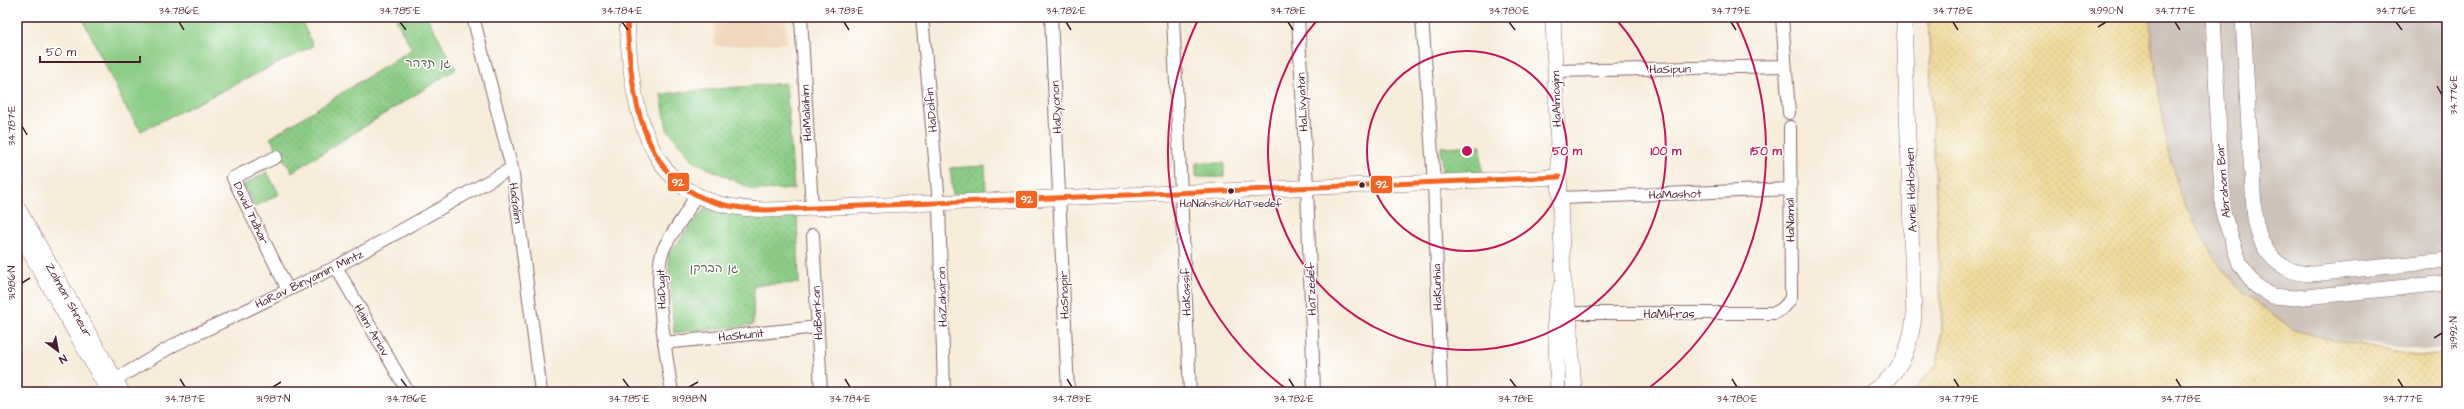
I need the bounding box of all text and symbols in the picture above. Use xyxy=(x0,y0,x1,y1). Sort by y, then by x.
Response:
text: 34.786°E xyxy=(159,4,199,18)
text: 34.785°E xyxy=(379,4,421,18)
text: 34.784°E xyxy=(602,4,643,18)
text: 34.783°E xyxy=(824,4,864,18)
text: 34.782°E xyxy=(1046,4,1086,18)
text: 34.781°E xyxy=(1270,4,1306,18)
text: 34.780°E xyxy=(1489,4,1529,18)
text: 34.779°E xyxy=(1711,4,1751,18)
text: 34.778°E xyxy=(1933,4,1973,18)
text: 31.990°N xyxy=(2089,4,2123,18)
text: 34.777°E xyxy=(2155,4,2195,18)
text: 34.776°E xyxy=(2376,4,2416,18)
scale bar xyxy=(40,38,140,64)
text: 50 m xyxy=(46,44,77,61)
park label: גן תדהר xyxy=(405,55,451,72)
street label: HaSipun xyxy=(1649,61,1691,78)
street label: HaAlmogim xyxy=(1547,70,1567,127)
street label: HaLivyatan xyxy=(1292,72,1314,132)
text: 34.776°E xyxy=(2447,75,2461,115)
street label: HaDyonon xyxy=(1047,80,1067,134)
street label: HaMalaihim xyxy=(797,84,816,142)
street label: HaDolfin xyxy=(921,87,942,133)
text: 34.787°E xyxy=(5,106,19,146)
text: 50 m xyxy=(1552,143,1583,160)
text: 100 m xyxy=(1651,143,1682,160)
text: 150 m xyxy=(1750,143,1783,160)
street label: Abraham Bar xyxy=(2212,143,2235,219)
centre of rings xyxy=(1460,144,1474,158)
street label: Avnei HaHoshen xyxy=(1902,147,1921,233)
line badge: 92 xyxy=(667,172,690,192)
text: 92 xyxy=(672,175,685,190)
line badge: 92 xyxy=(1370,175,1393,194)
text: 92 xyxy=(1376,177,1389,192)
street label: David Tidhar xyxy=(229,179,273,248)
unlabelled marker xyxy=(1357,180,1367,190)
street label: HaGalim xyxy=(504,182,527,225)
street label: HaMashot xyxy=(1648,185,1702,204)
marker: HaNahshol/HaTsedef xyxy=(1226,186,1236,196)
line badge: 92 xyxy=(1015,190,1038,209)
text: 92 xyxy=(1021,192,1034,207)
place label: HaNahshol/HaTsedef xyxy=(1180,196,1283,211)
street label: HaNamal xyxy=(1782,198,1799,242)
street label: HaRav Binyamin Mintz xyxy=(252,246,367,314)
street label: Zalman Shneur xyxy=(41,260,96,341)
park label: גן הברקן xyxy=(690,260,739,277)
street label: HaTzedef xyxy=(1302,261,1321,316)
street label: HaKunhia xyxy=(1428,263,1447,311)
text: 31.986°N xyxy=(5,266,19,300)
street label: HaZaharon xyxy=(933,267,952,327)
street label: HaKassif xyxy=(1177,267,1196,316)
street label: HaDugit xyxy=(652,268,672,309)
street label: HaSnapir xyxy=(1055,270,1074,319)
street label: HaBarkan xyxy=(808,286,827,340)
street label: Haim Ariav xyxy=(350,301,394,360)
street label: HaMifras xyxy=(1644,306,1695,323)
text: 31.992°N xyxy=(2447,316,2461,350)
street label: HaShunit xyxy=(717,325,765,346)
north arrow xyxy=(38,331,78,371)
text: N xyxy=(56,351,70,367)
text: 34.787°E xyxy=(165,392,205,406)
text: 31.987°N xyxy=(256,392,290,406)
text: 34.786°E xyxy=(387,392,427,406)
text: 34.785°E xyxy=(608,392,650,406)
text: 31.988°N xyxy=(672,392,706,406)
text: 34.784°E xyxy=(830,392,871,406)
text: 34.783°E xyxy=(1052,392,1092,406)
text: 34.782°E xyxy=(1274,392,1314,406)
text: 34.781°E xyxy=(1498,392,1534,406)
text: 34.780°E xyxy=(1717,392,1757,406)
text: 34.779°E xyxy=(1939,392,1979,406)
text: 34.778°E xyxy=(2161,392,2201,406)
text: 34.777°E xyxy=(2383,392,2423,406)

